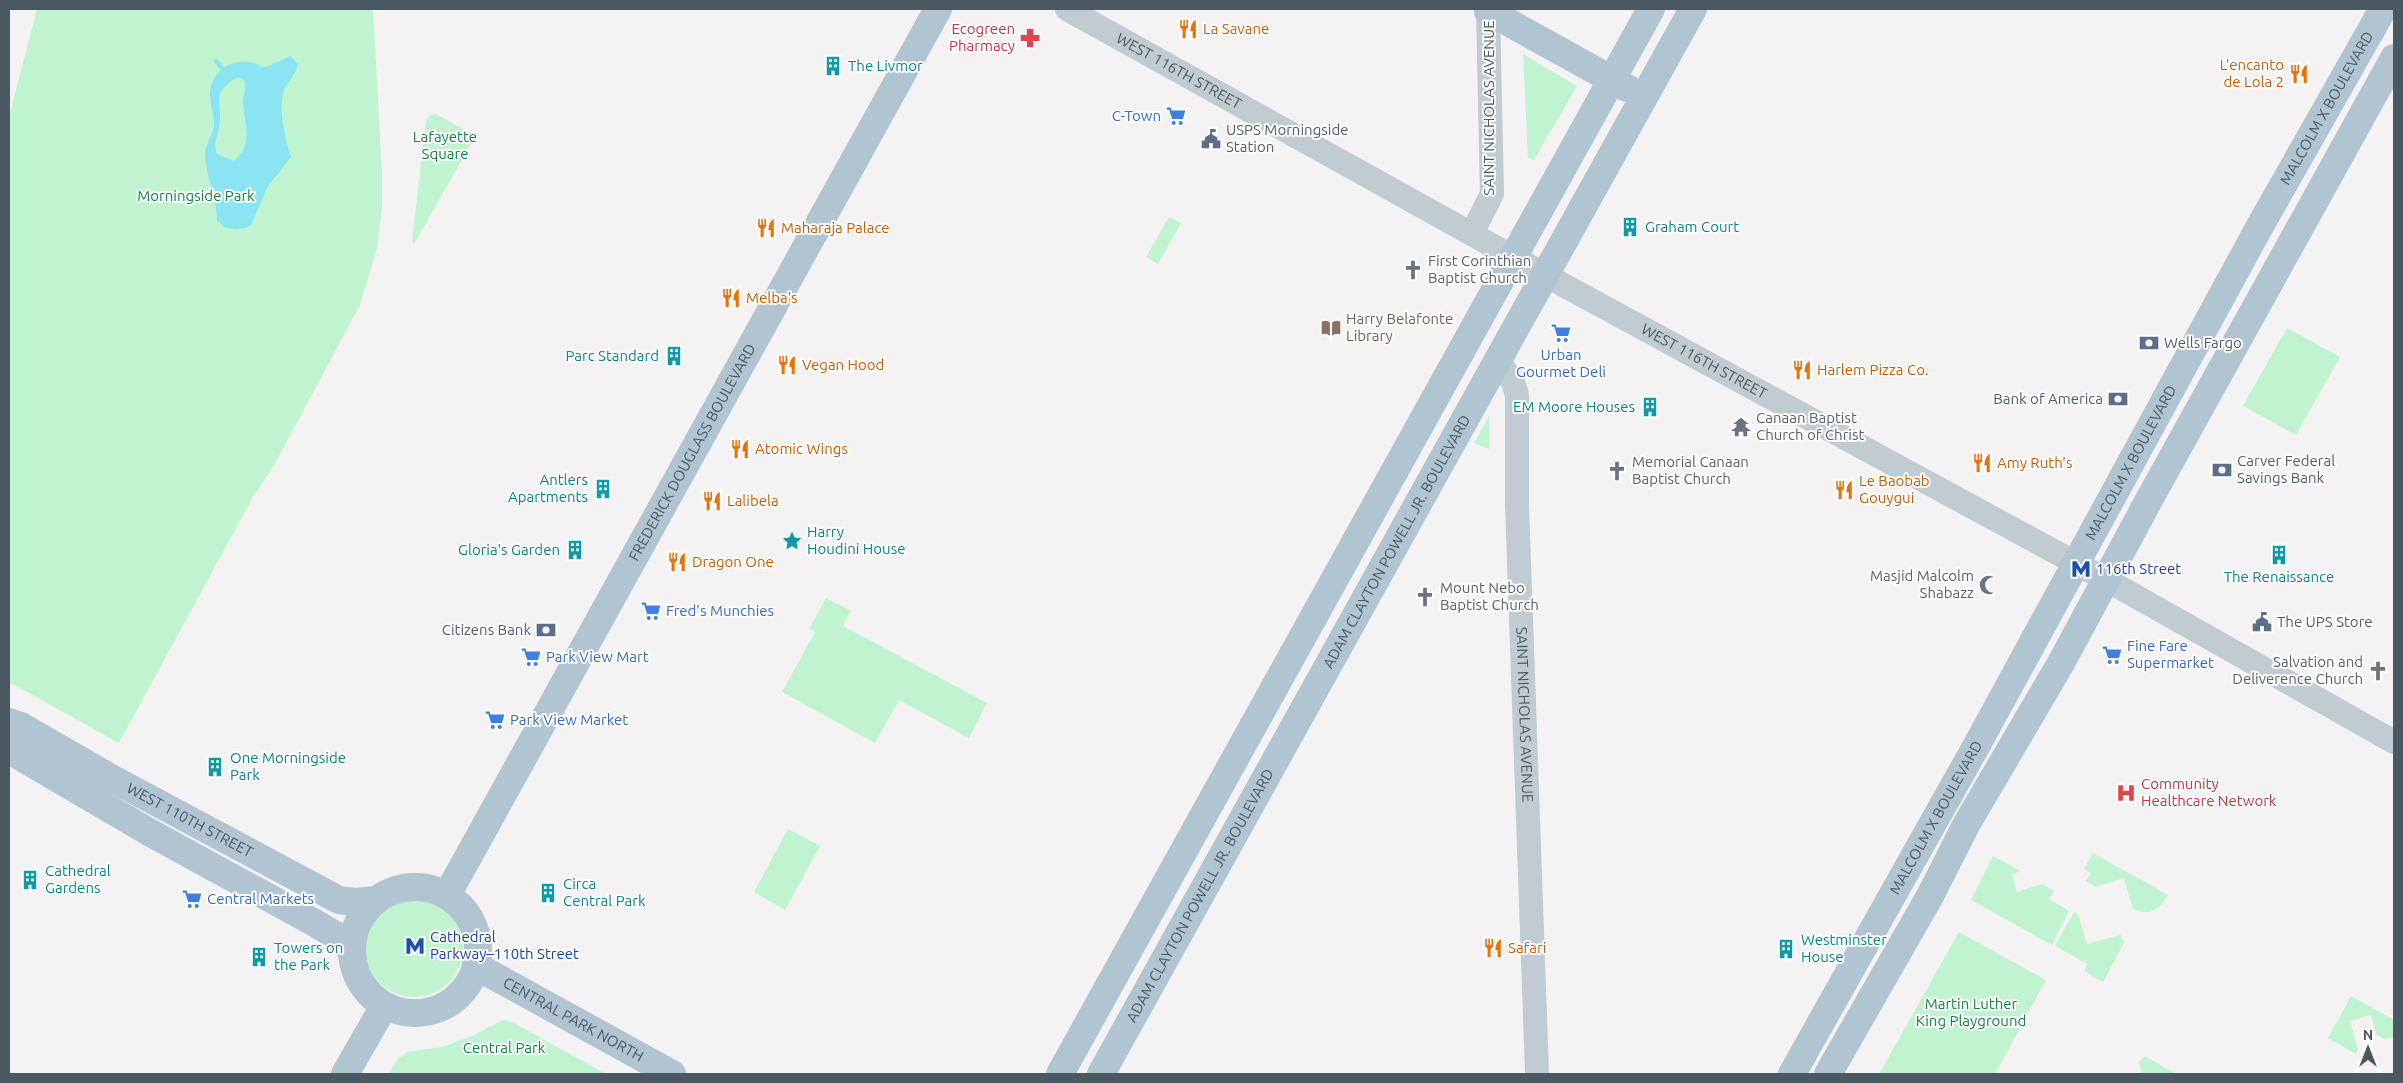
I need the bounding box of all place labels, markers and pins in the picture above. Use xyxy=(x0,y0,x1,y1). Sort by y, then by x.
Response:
restaurant icon: La Savane xyxy=(1177,18,1199,40)
place label: Ecogreen Pharmacy xyxy=(949,20,1015,54)
place label: La Savane xyxy=(1203,20,1269,37)
pharmacy icon: Ecogreen Pharmacy xyxy=(1019,27,1041,49)
building icon: The Livmor xyxy=(822,55,844,77)
place label: L'encanto de Lola 2 xyxy=(2220,56,2284,90)
place label: The Livmor xyxy=(848,57,923,74)
restaurant icon: L'encanto de Lola 2 xyxy=(2288,63,2310,85)
supermarket icon: C-Town xyxy=(1165,105,1187,127)
place label: C-Town xyxy=(1112,107,1161,124)
place label: USPS Morningside Station xyxy=(1226,121,1348,155)
public building icon: USPS Morningside Station xyxy=(1200,128,1222,150)
building icon: Graham Court xyxy=(1619,216,1641,238)
restaurant icon: Maharaja Palace xyxy=(755,217,777,239)
place label: Graham Court xyxy=(1645,218,1739,235)
place label: Maharaja Palace xyxy=(781,219,890,236)
place label: First Corinthian Baptist Church xyxy=(1428,252,1531,286)
church icon: First Corinthian Baptist Church xyxy=(1402,259,1424,281)
restaurant icon: Melba's xyxy=(720,287,742,309)
place label: Melba's xyxy=(746,289,798,306)
place label: Harry Belafonte Library xyxy=(1346,310,1453,344)
library icon: Harry Belafonte Library xyxy=(1320,317,1342,339)
supermarket icon: Urban Gourmet Deli xyxy=(1550,322,1572,344)
bank icon: Wells Fargo xyxy=(2138,332,2160,354)
place label: Wells Fargo xyxy=(2164,334,2242,351)
building icon: Parc Standard xyxy=(663,345,685,367)
place label: Urban Gourmet Deli xyxy=(1516,346,1606,380)
place label: Parc Standard xyxy=(565,347,659,364)
restaurant icon: Vegan Hood xyxy=(776,354,798,376)
place label: Vegan Hood xyxy=(802,356,884,373)
restaurant icon: Harlem Pizza Co. xyxy=(1791,359,1813,381)
place label: Harlem Pizza Co. xyxy=(1817,361,1929,378)
bank icon: Bank of America xyxy=(2107,388,2129,410)
place label: Bank of America xyxy=(1993,390,2103,407)
building icon: EM Moore Houses xyxy=(1639,396,1661,418)
place label: EM Moore Houses xyxy=(1513,398,1635,415)
place label: Canaan Baptist Church of Christ xyxy=(1756,409,1864,443)
temple icon: Canaan Baptist Church of Christ xyxy=(1730,416,1752,438)
restaurant icon: Atomic Wings xyxy=(729,438,751,460)
place label: Atomic Wings xyxy=(755,440,848,457)
restaurant icon: Amy Ruth's xyxy=(1971,452,1993,474)
place label: Carver Federal Savings Bank xyxy=(2237,452,2335,486)
place label: Memorial Canaan Baptist Church xyxy=(1632,453,1749,487)
place label: Amy Ruth's xyxy=(1997,454,2072,471)
bank icon: Carver Federal Savings Bank xyxy=(2211,459,2233,481)
church icon: Memorial Canaan Baptist Church xyxy=(1606,460,1628,482)
place label: Antlers Apartments xyxy=(508,471,588,505)
place label: Le Baobab Gouygui xyxy=(1859,472,1930,506)
building icon: Antlers Apartments xyxy=(592,478,614,500)
restaurant icon: Le Baobab Gouygui xyxy=(1833,479,1855,501)
restaurant icon: Lalibela xyxy=(701,490,723,512)
place label: Lalibela xyxy=(727,492,779,509)
place label: Harry Houdini House xyxy=(807,523,905,557)
place icon: Harry Houdini House xyxy=(781,530,803,552)
building icon: Gloria's Garden xyxy=(564,539,586,561)
place label: Gloria's Garden xyxy=(458,541,560,558)
building icon: The Renaissance xyxy=(2268,544,2290,566)
restaurant icon: Dragon One xyxy=(666,551,688,573)
place label: Dragon One xyxy=(692,553,774,570)
metro station icon: 116th Street xyxy=(2070,558,2092,580)
place label: 116th Street xyxy=(2096,560,2181,577)
place label: Masjid Malcolm Shabazz xyxy=(1870,567,1974,601)
place label: The Renaissance xyxy=(2224,568,2334,585)
mosque icon: Masjid Malcolm Shabazz xyxy=(1978,574,2000,596)
place label: Mount Nebo Baptist Church xyxy=(1440,579,1539,613)
church icon: Mount Nebo Baptist Church xyxy=(1414,586,1436,608)
supermarket icon: Fred's Munchies xyxy=(640,600,662,622)
place label: Fred's Munchies xyxy=(666,602,774,619)
public building icon: The UPS Store xyxy=(2251,611,2273,633)
place label: The UPS Store xyxy=(2277,613,2373,630)
bank icon: Citizens Bank xyxy=(535,619,557,641)
place label: Citizens Bank xyxy=(442,621,531,638)
place label: Fine Fare Supermarket xyxy=(2127,637,2214,671)
supermarket icon: Fine Fare Supermarket xyxy=(2101,644,2123,666)
supermarket icon: Park View Mart xyxy=(520,646,542,668)
place label: Park View Mart xyxy=(546,648,649,665)
place label: Salvation and Deliverence Church xyxy=(2232,653,2363,687)
church icon: Salvation and Deliverence Church xyxy=(2367,660,2389,682)
supermarket icon: Park View Market xyxy=(484,709,506,731)
place label: Park View Market xyxy=(510,711,628,728)
place label: One Morningside Park xyxy=(230,749,346,783)
building icon: One Morningside Park xyxy=(204,756,226,778)
place label: Community Healthcare Network xyxy=(2141,775,2277,809)
hospital icon: Community Healthcare Network xyxy=(2115,782,2137,804)
place label: Cathedral Gardens xyxy=(45,862,111,896)
building icon: Cathedral Gardens xyxy=(19,869,41,891)
place label: Circa Central Park xyxy=(563,875,646,909)
building icon: Circa Central Park xyxy=(537,882,559,904)
supermarket icon: Central Markets xyxy=(181,888,203,910)
place label: Central Markets xyxy=(207,890,314,907)
place label: Cathedral Parkway–110th Street xyxy=(430,928,579,962)
place label: Westminster House xyxy=(1801,931,1887,965)
metro station icon: Cathedral Parkway–110th Street xyxy=(404,935,426,957)
restaurant icon: Safari xyxy=(1482,937,1504,959)
building icon: Westminster House xyxy=(1775,938,1797,960)
place label: Towers on the Park xyxy=(274,939,343,973)
place label: Safari xyxy=(1508,939,1546,956)
building icon: Towers on the Park xyxy=(248,946,270,968)

